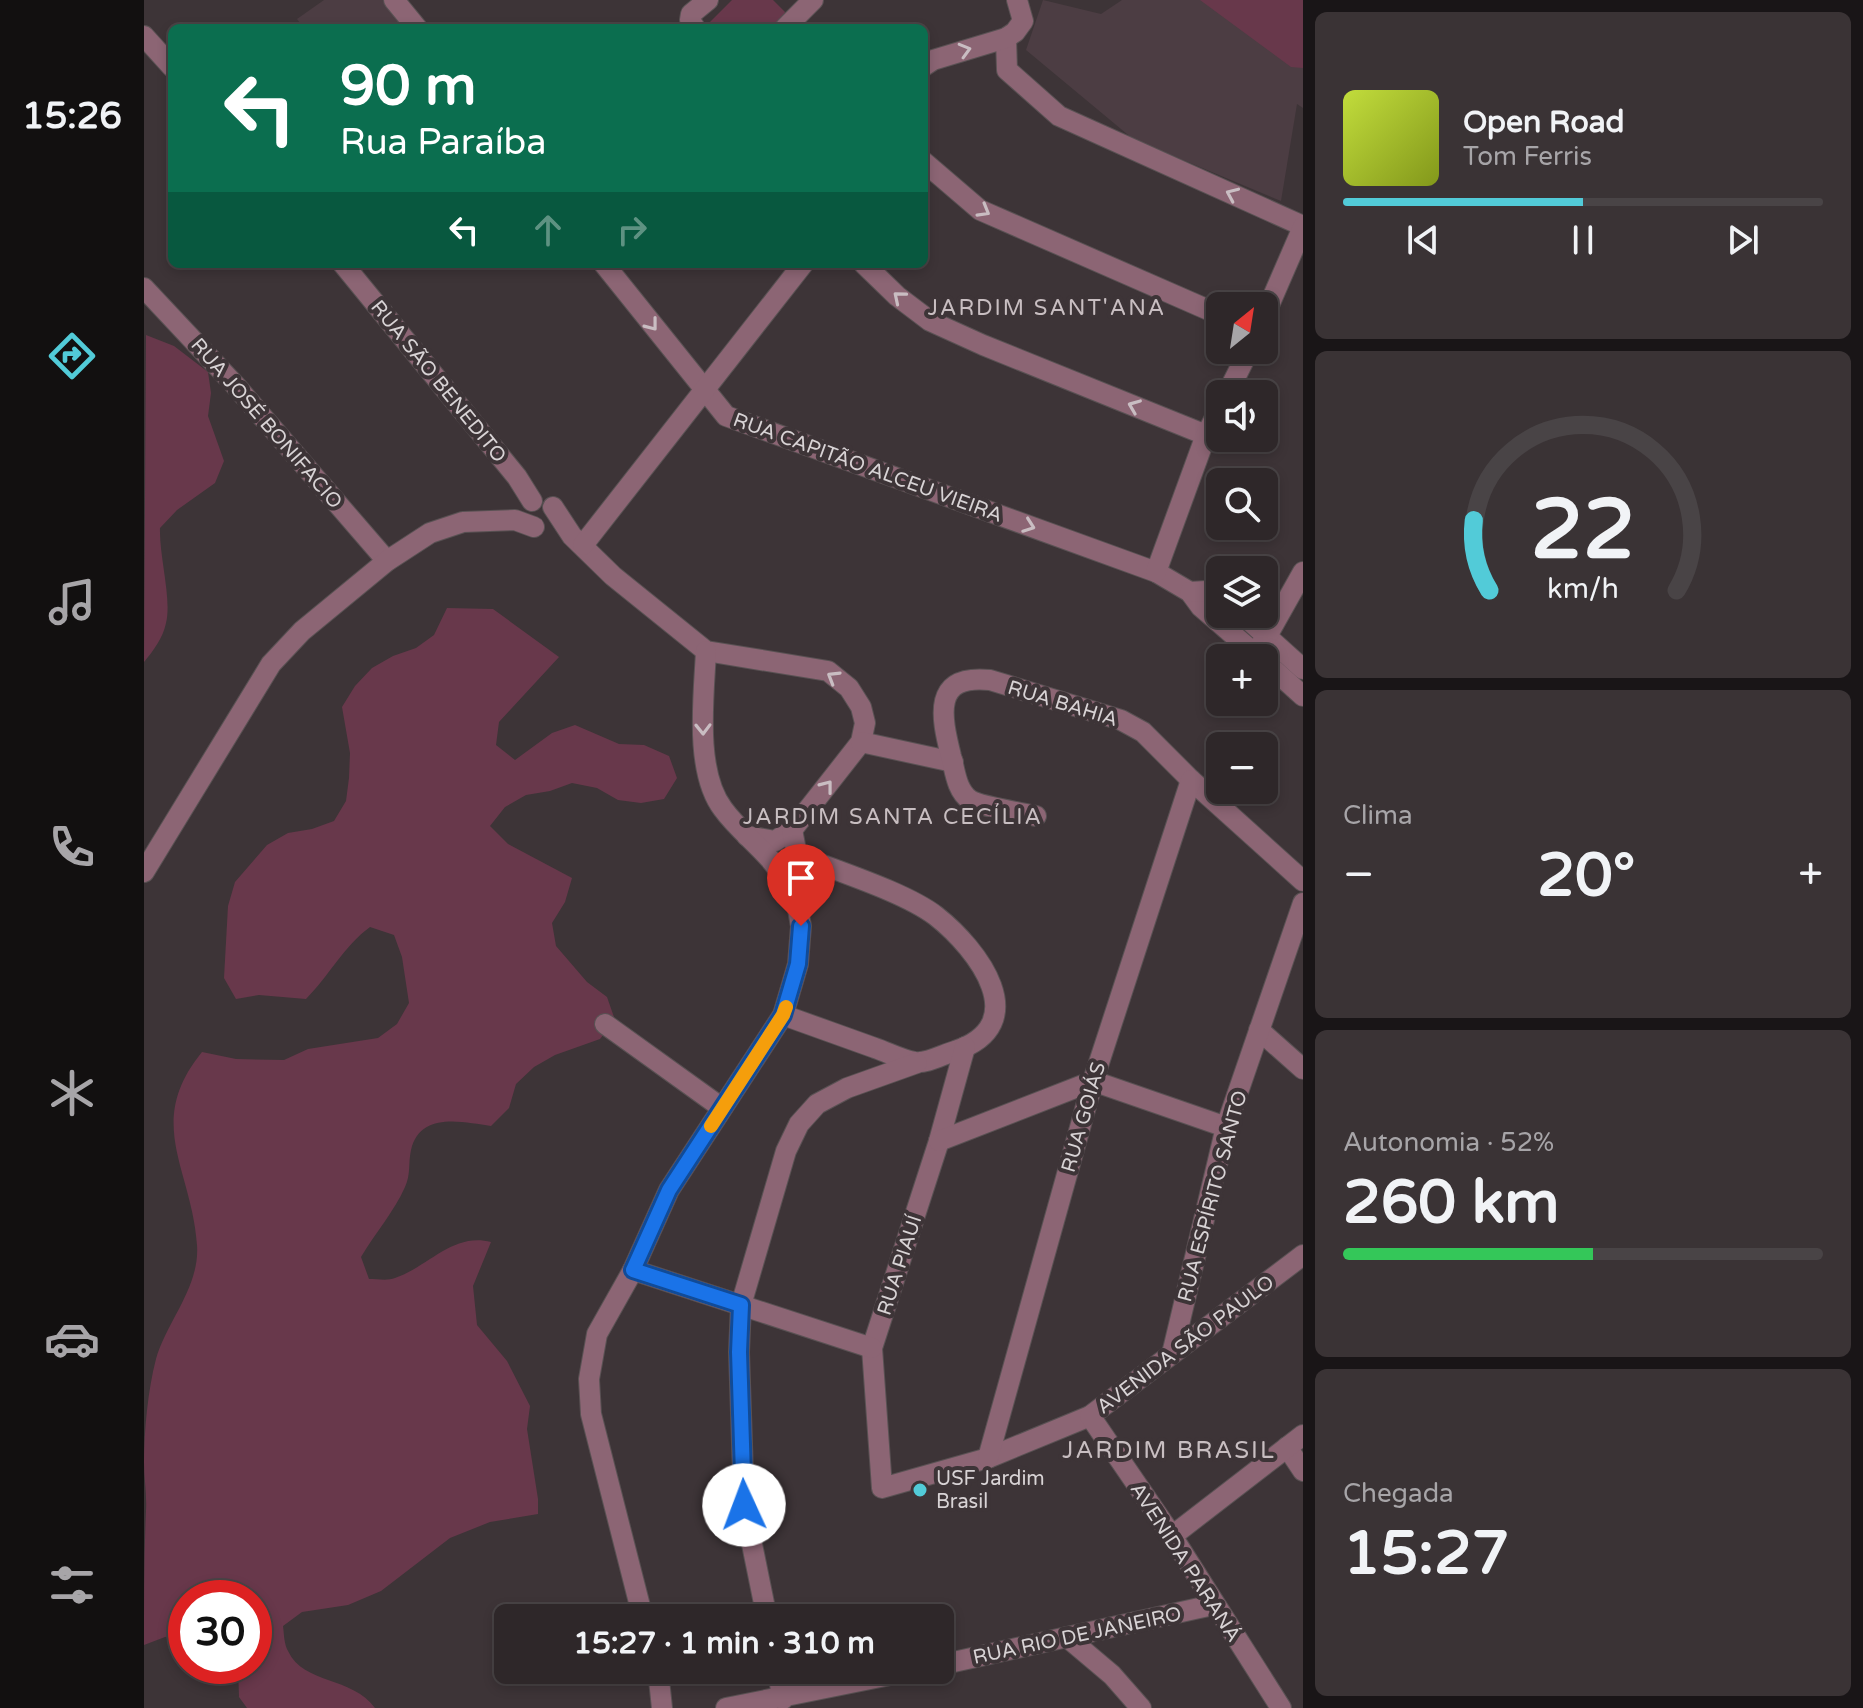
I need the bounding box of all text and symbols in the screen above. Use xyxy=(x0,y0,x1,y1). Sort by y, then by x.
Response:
one-way arrow xyxy=(957,43,971,59)
text: 90 m xyxy=(340,53,476,120)
icon: left xyxy=(208,56,312,160)
text: 15:26 xyxy=(22,95,122,138)
text: Open Road xyxy=(1463,104,1624,141)
text: Rua Paraíba xyxy=(340,121,547,164)
text: Tom Ferris xyxy=(1463,141,1592,172)
one-way arrow xyxy=(1226,187,1240,203)
one-way arrow xyxy=(975,201,990,217)
icon: left xyxy=(442,208,486,252)
icon: ahead xyxy=(526,208,570,252)
icon: right xyxy=(610,208,654,252)
icon: previous xyxy=(1401,218,1445,262)
icon: pause xyxy=(1561,218,1605,262)
icon: next xyxy=(1721,218,1765,262)
one-way arrow xyxy=(894,292,908,307)
north arrow xyxy=(1206,292,1278,364)
map controls xyxy=(1206,292,1278,804)
street label: RUA SÃO BENEDITO xyxy=(365,295,512,468)
district label: JARDIM SANT'ANA xyxy=(928,295,1166,321)
one-way arrow xyxy=(643,316,657,331)
icon: directions xyxy=(44,328,100,384)
street label: RUA JOSÉ BONIFACIO xyxy=(186,333,348,514)
button: sound xyxy=(1206,380,1278,452)
one-way arrow xyxy=(1128,399,1142,416)
street label: RUA CAPITÃO ALCEU VIEIRA xyxy=(730,407,1006,528)
button: search xyxy=(1206,468,1278,540)
text: 22 xyxy=(1531,480,1635,580)
one-way arrow xyxy=(1021,516,1035,533)
button: layers xyxy=(1206,556,1278,628)
text: km/h xyxy=(1547,572,1619,606)
icon: music xyxy=(44,574,100,630)
button: + xyxy=(1206,644,1278,716)
one-way arrow xyxy=(827,672,841,687)
street label: RUA BAHIA xyxy=(1005,676,1121,732)
one-way arrow xyxy=(694,723,712,736)
button: − xyxy=(1206,732,1278,804)
one-way arrow xyxy=(817,780,831,795)
text: Clima xyxy=(1343,800,1413,831)
district label: JARDIM SANTA CECÍLIA xyxy=(743,803,1043,830)
icon: phone xyxy=(44,819,100,875)
text: 20° xyxy=(1537,840,1635,912)
pin xyxy=(767,844,835,926)
text: − xyxy=(1343,849,1374,902)
text: + xyxy=(1798,849,1823,902)
icon: arrive xyxy=(779,856,823,900)
street label: RUA GOIÁS xyxy=(1056,1059,1111,1175)
icon: climate xyxy=(44,1065,100,1121)
street label: RUA ESPÍRITO SANTO xyxy=(1172,1088,1253,1304)
text: Autonomia · 52% xyxy=(1343,1127,1554,1158)
text: 260 km xyxy=(1343,1167,1559,1239)
street label: RUA PIAUÍ xyxy=(872,1212,927,1318)
street label: AVENIDA SÃO PAULO xyxy=(1092,1270,1279,1419)
icon: car xyxy=(44,1311,100,1367)
district label: JARDIM BRASIL xyxy=(1062,1436,1276,1465)
position arrow xyxy=(702,1463,786,1547)
place label: USF Jardim Brasil xyxy=(936,1467,1045,1514)
street label: AVENIDA PARANÁ xyxy=(1125,1478,1246,1647)
text: Chegada xyxy=(1343,1478,1454,1509)
marker: USF Jardim Brasil xyxy=(911,1481,929,1499)
text: 15:27 xyxy=(1343,1518,1509,1590)
icon: filters xyxy=(44,1557,100,1613)
speed limit sign: 30 xyxy=(168,1580,272,1684)
street label: RUA RIO DE JANEIRO xyxy=(971,1602,1184,1670)
text: 15:27 · 1 min · 310 m xyxy=(573,1625,875,1662)

